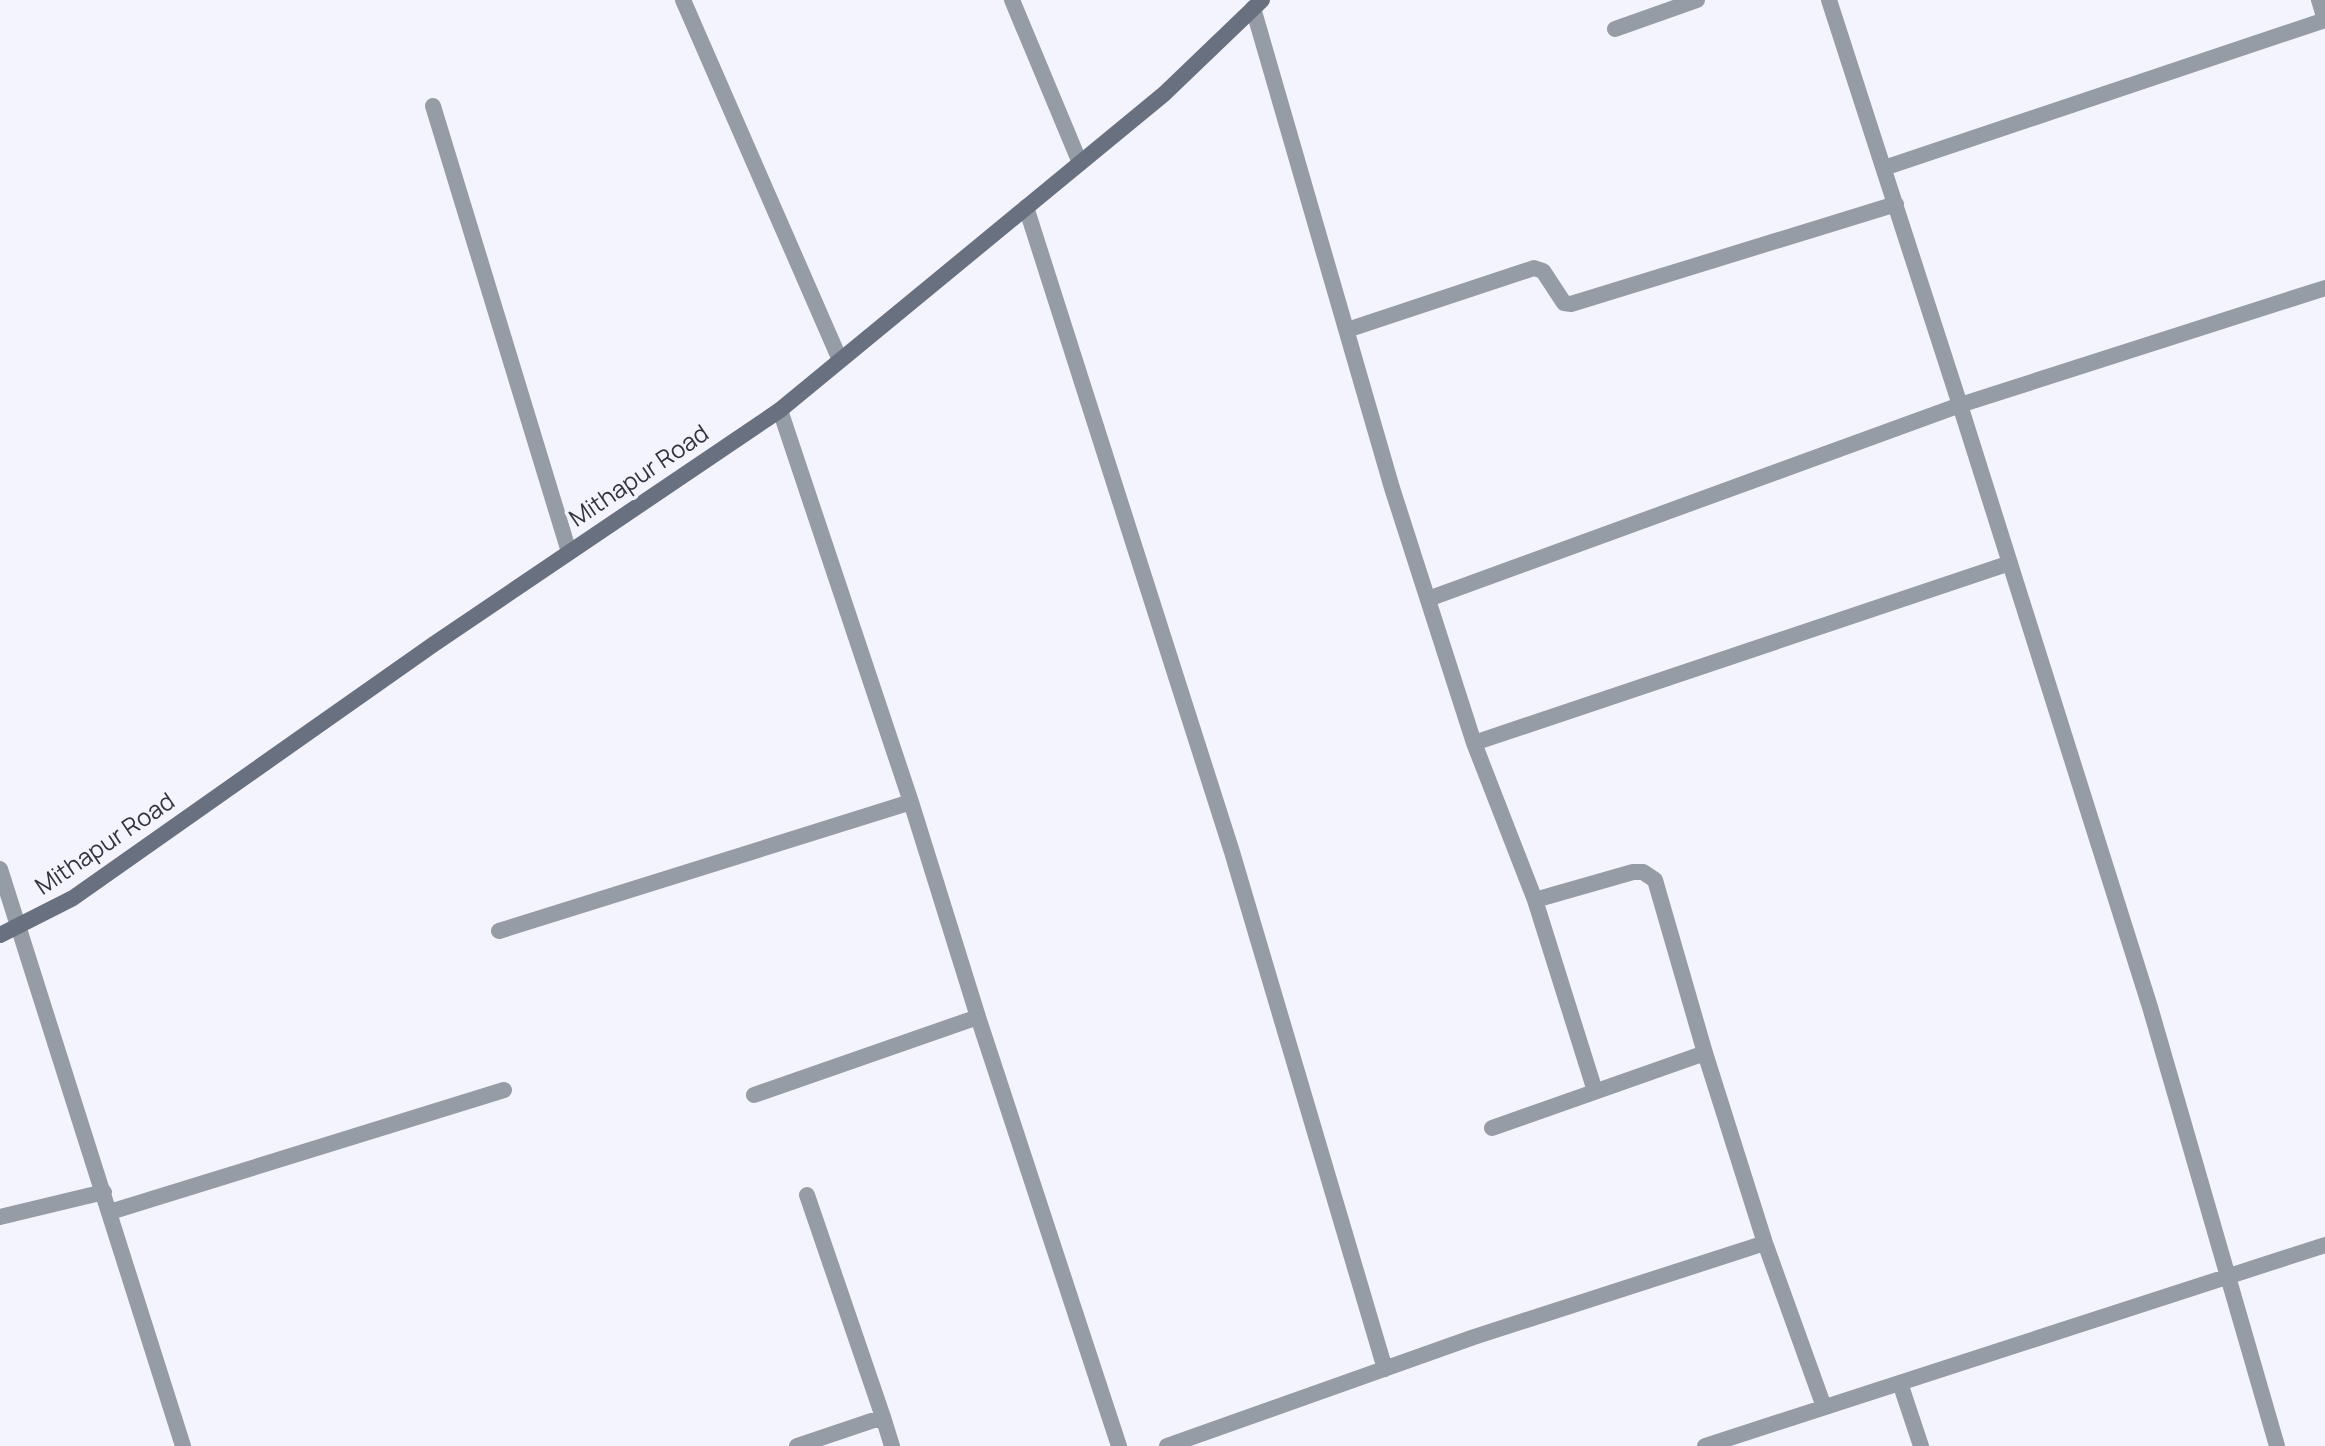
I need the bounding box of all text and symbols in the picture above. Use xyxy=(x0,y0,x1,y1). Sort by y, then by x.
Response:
street label: Mithapur Road xyxy=(562,416,714,534)
street label: Mithapur Road xyxy=(28,784,180,902)

